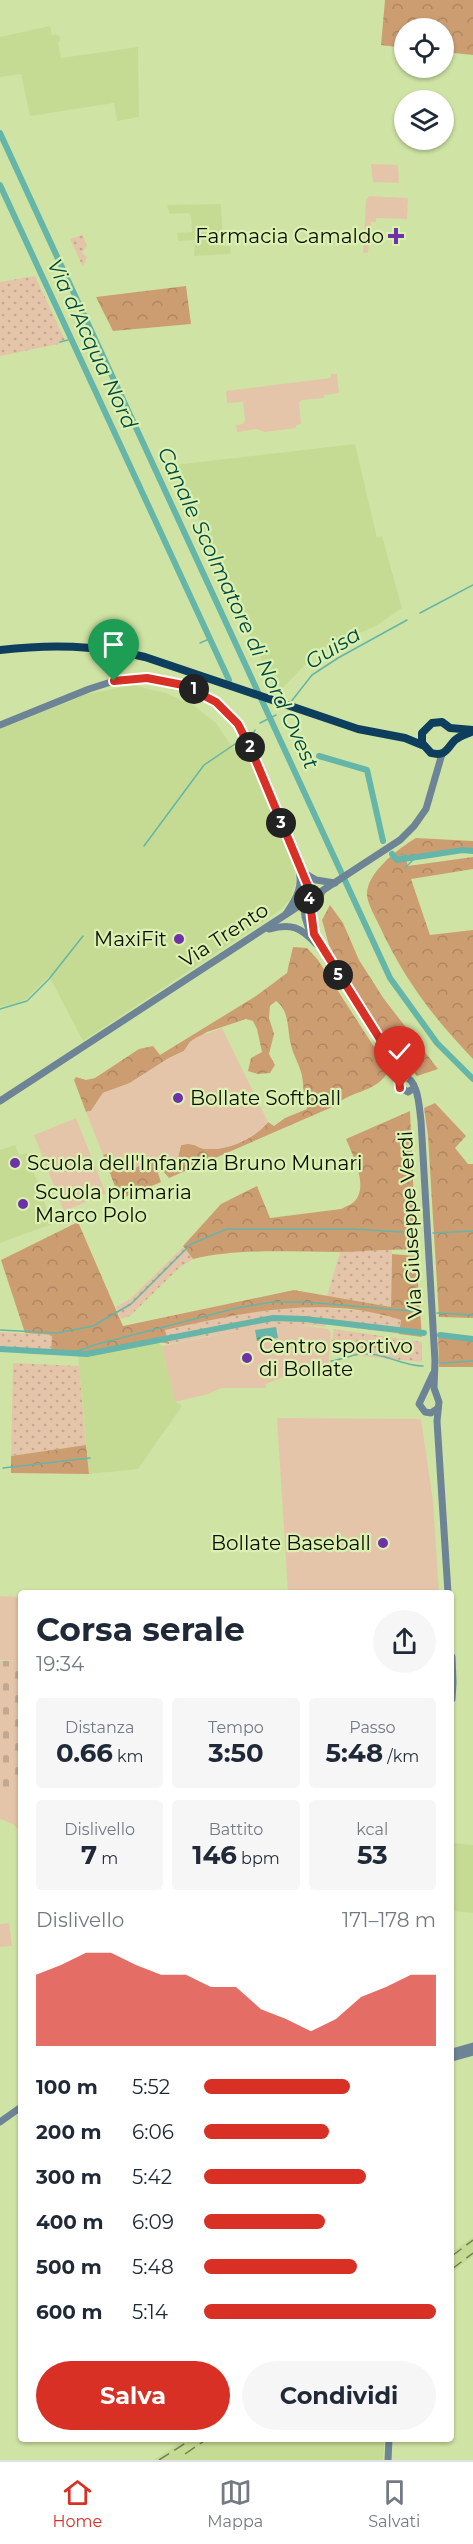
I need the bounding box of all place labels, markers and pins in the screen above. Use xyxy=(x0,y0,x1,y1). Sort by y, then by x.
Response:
place label: Farmacia Camaldo xyxy=(195,224,384,248)
marker: Farmacia Camaldo xyxy=(389,229,403,243)
pin xyxy=(88,619,139,681)
pin: 1 xyxy=(179,674,209,704)
pin: 2 xyxy=(235,732,265,762)
pin: 3 xyxy=(266,808,296,838)
pin: 4 xyxy=(294,884,324,914)
place label: MaxiFit xyxy=(94,927,167,951)
marker: MaxiFit xyxy=(172,932,186,946)
pin: 5 xyxy=(323,960,353,990)
pin xyxy=(374,1026,425,1088)
place label: Bollate Softball xyxy=(190,1086,341,1110)
marker: Bollate Softball xyxy=(171,1091,185,1105)
place label: Scuola dell'Infanzia Bruno Munari xyxy=(27,1151,362,1175)
marker: Scuola dell'Infanzia Bruno Munari xyxy=(8,1156,22,1170)
place label: Scuola primaria Marco Polo xyxy=(35,1180,192,1227)
marker: Scuola primaria Marco Polo xyxy=(16,1197,30,1211)
place label: Centro sportivo di Bollate xyxy=(259,1334,413,1381)
marker: Centro sportivo di Bollate xyxy=(240,1351,254,1365)
place label: Bollate Baseball xyxy=(211,1531,371,1555)
marker: Bollate Baseball xyxy=(376,1536,390,1550)

